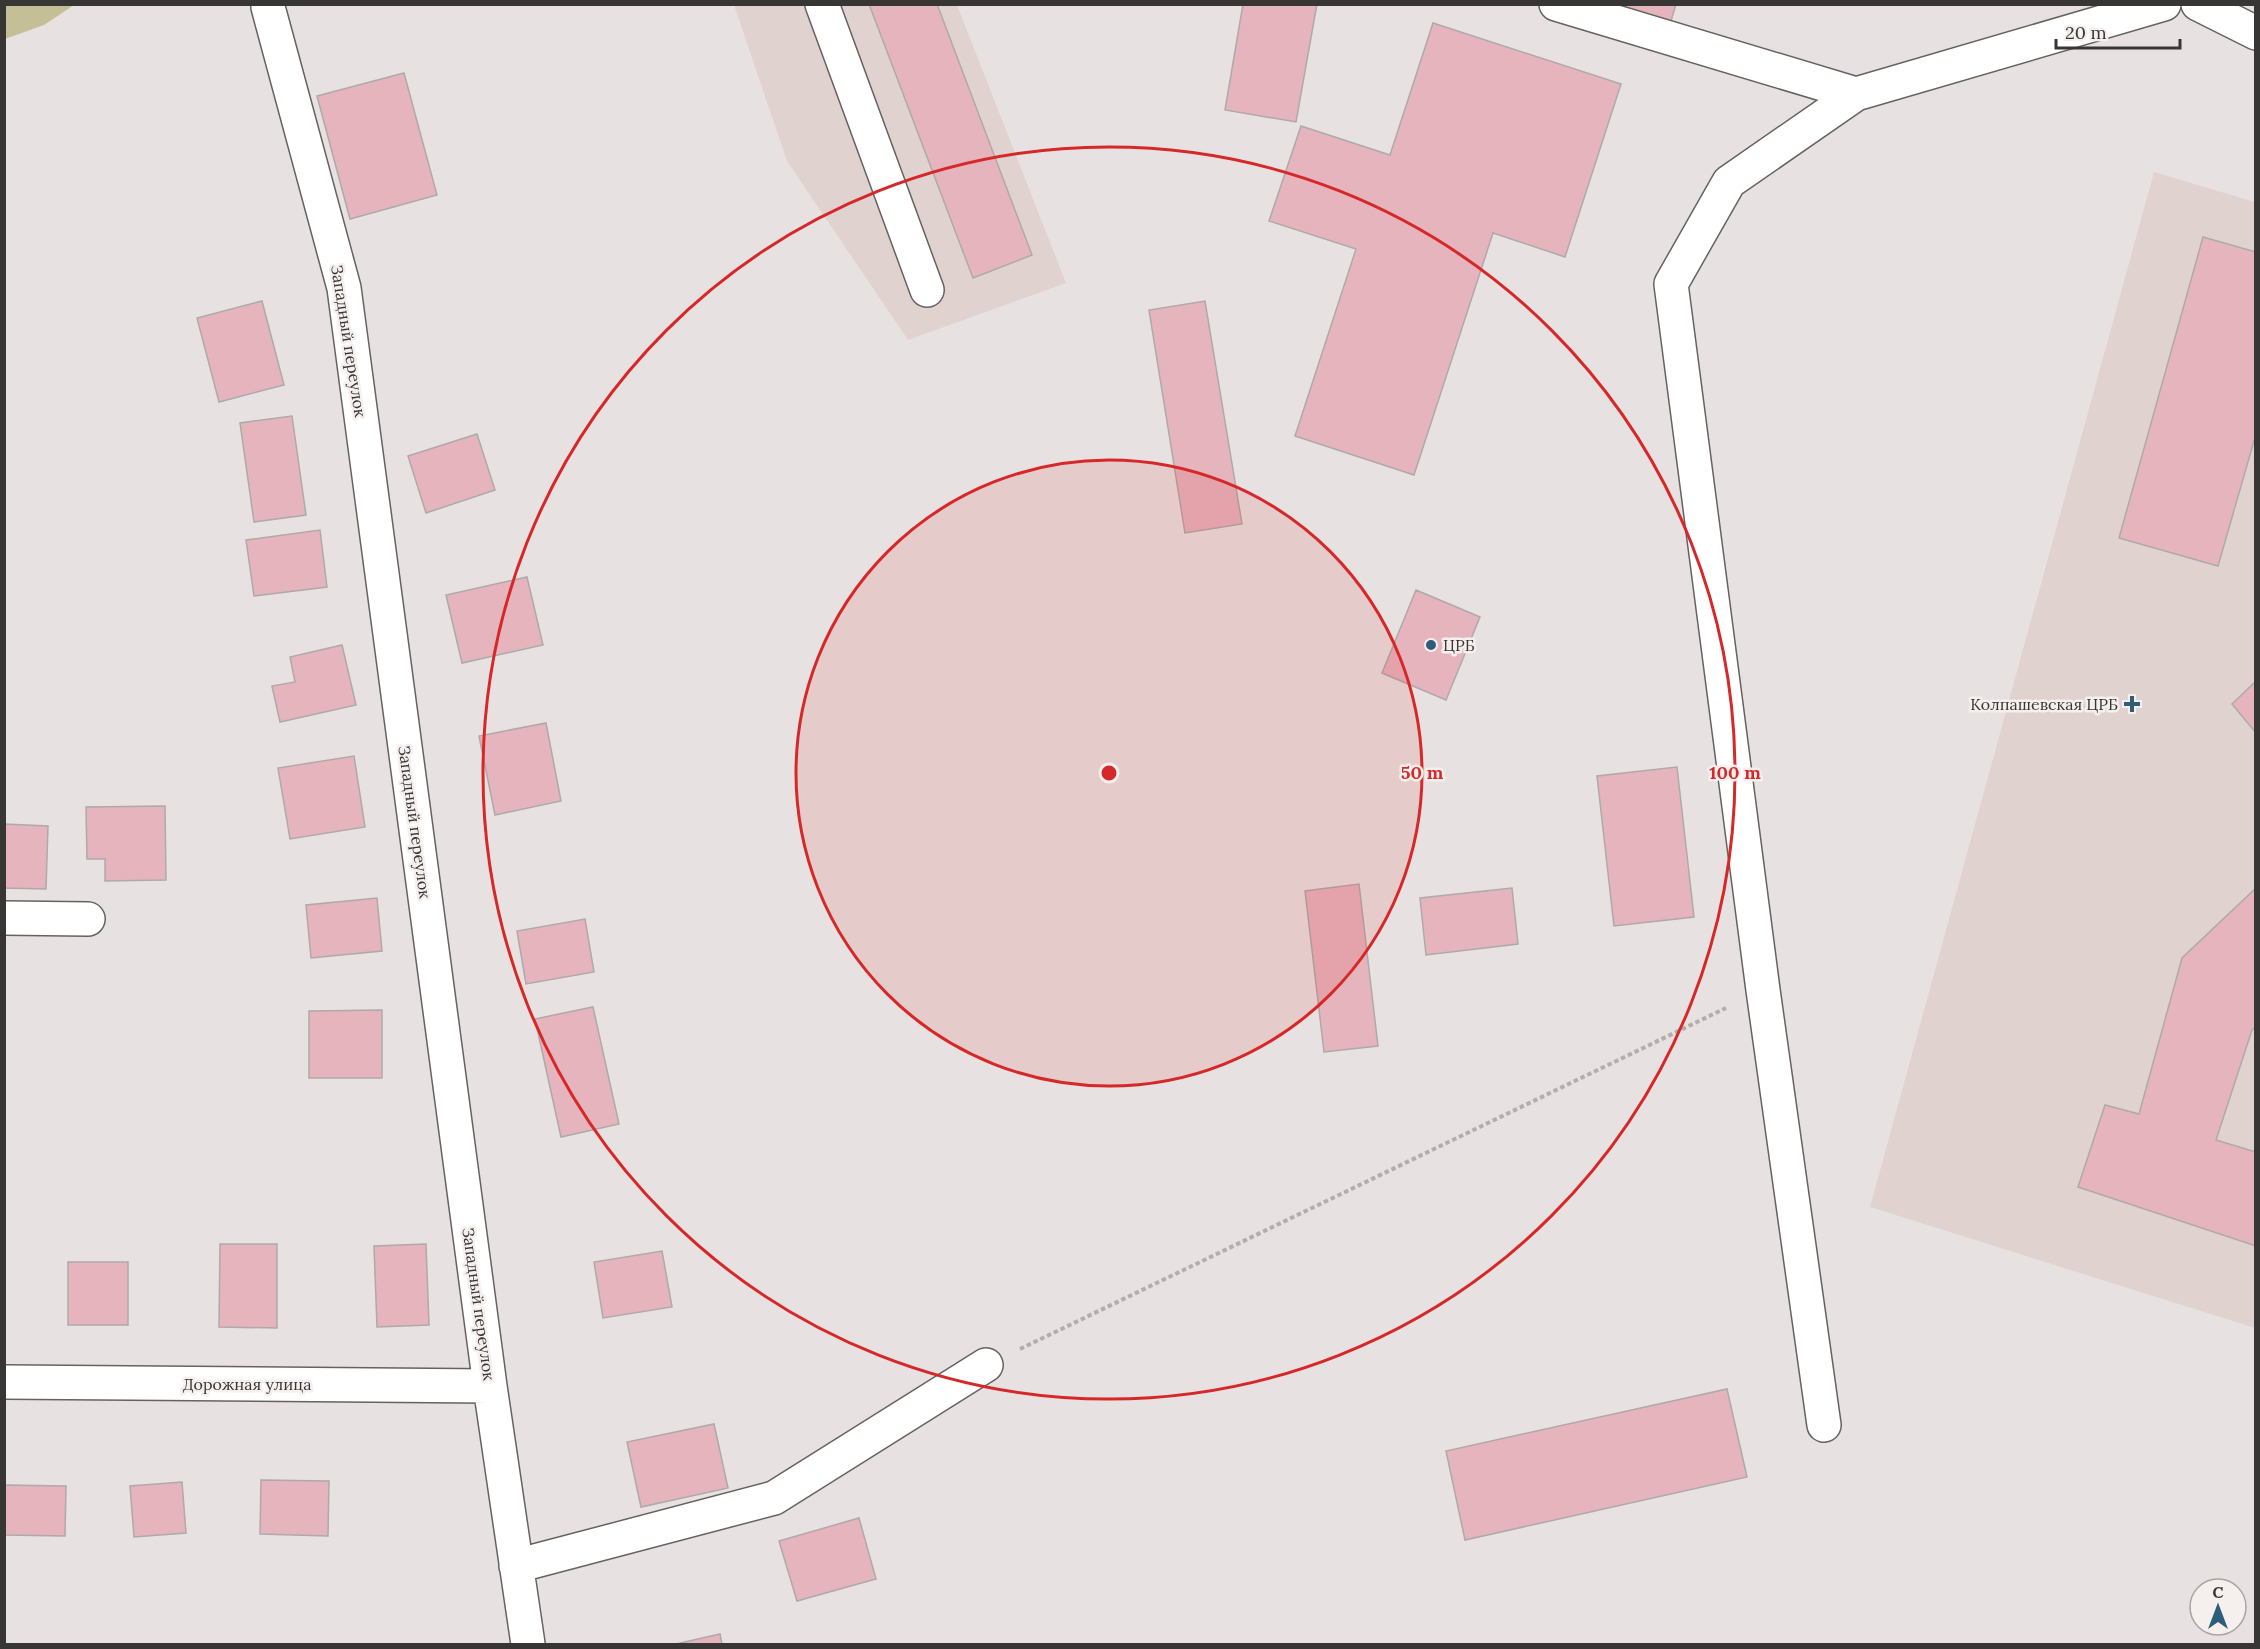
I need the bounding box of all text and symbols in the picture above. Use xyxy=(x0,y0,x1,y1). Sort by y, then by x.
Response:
scale bar xyxy=(2056,12,2180,50)
text: 20 m xyxy=(2065,21,2107,44)
street label: Западный переулок xyxy=(327,263,371,419)
place label: ЦРБ xyxy=(1443,635,1475,655)
marker: ЦРБ xyxy=(1424,638,1438,652)
place label: Колпашевская ЦРБ xyxy=(1970,694,2118,714)
marker: Колпашевская ЦРБ xyxy=(2123,695,2141,713)
street label: Западный переулок xyxy=(394,744,436,900)
text: 50 m xyxy=(1401,761,1444,784)
text: 100 m xyxy=(1709,761,1761,784)
centre of rings xyxy=(1099,763,1119,783)
street label: Западный переулок xyxy=(458,1226,500,1382)
street label: Дорожная улица xyxy=(183,1374,311,1394)
north arrow xyxy=(2188,1577,2248,1637)
text: С xyxy=(2212,1582,2224,1602)

